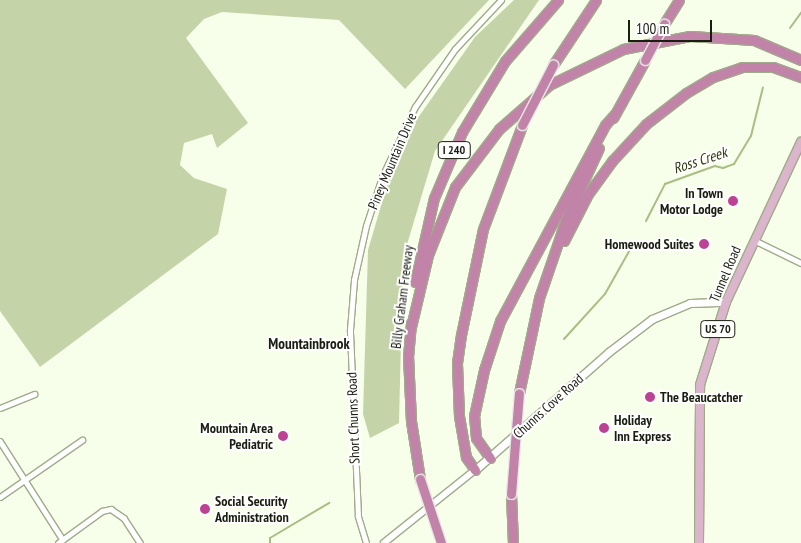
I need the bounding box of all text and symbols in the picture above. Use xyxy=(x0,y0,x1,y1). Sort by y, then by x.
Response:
scale bar xyxy=(631,10,715,42)
text: 100 m xyxy=(636,19,669,38)
street label: Piney Mountain Drive xyxy=(364,110,420,212)
road number: I 240 xyxy=(436,140,472,160)
water label: Ross Creek xyxy=(671,143,729,177)
place label: In Town Motor Lodge xyxy=(660,185,723,218)
marker: In Town Motor Lodge xyxy=(727,195,739,207)
place label: Homewood Suites xyxy=(605,236,694,252)
marker: Homewood Suites xyxy=(698,238,710,250)
street label: Tunnel Road xyxy=(706,243,744,305)
street label: Billy Graham Freeway xyxy=(387,244,417,350)
road number: US 70 xyxy=(699,320,737,338)
district label: Mountainbrook xyxy=(268,335,350,353)
street label: Chunns Cove Road xyxy=(509,370,587,442)
street label: Short Chunns Road xyxy=(343,372,363,464)
place label: The Beaucatcher xyxy=(660,389,743,405)
marker: The Beaucatcher xyxy=(644,391,656,403)
place label: Holiday Inn Express xyxy=(614,412,671,444)
place label: Mountain Area Pediatric xyxy=(200,420,273,452)
marker: Holiday Inn Express xyxy=(598,422,610,434)
marker: Mountain Area Pediatric xyxy=(277,430,289,442)
place label: Social Security Administration xyxy=(215,493,289,526)
marker: Social Security Administration xyxy=(199,503,211,515)

